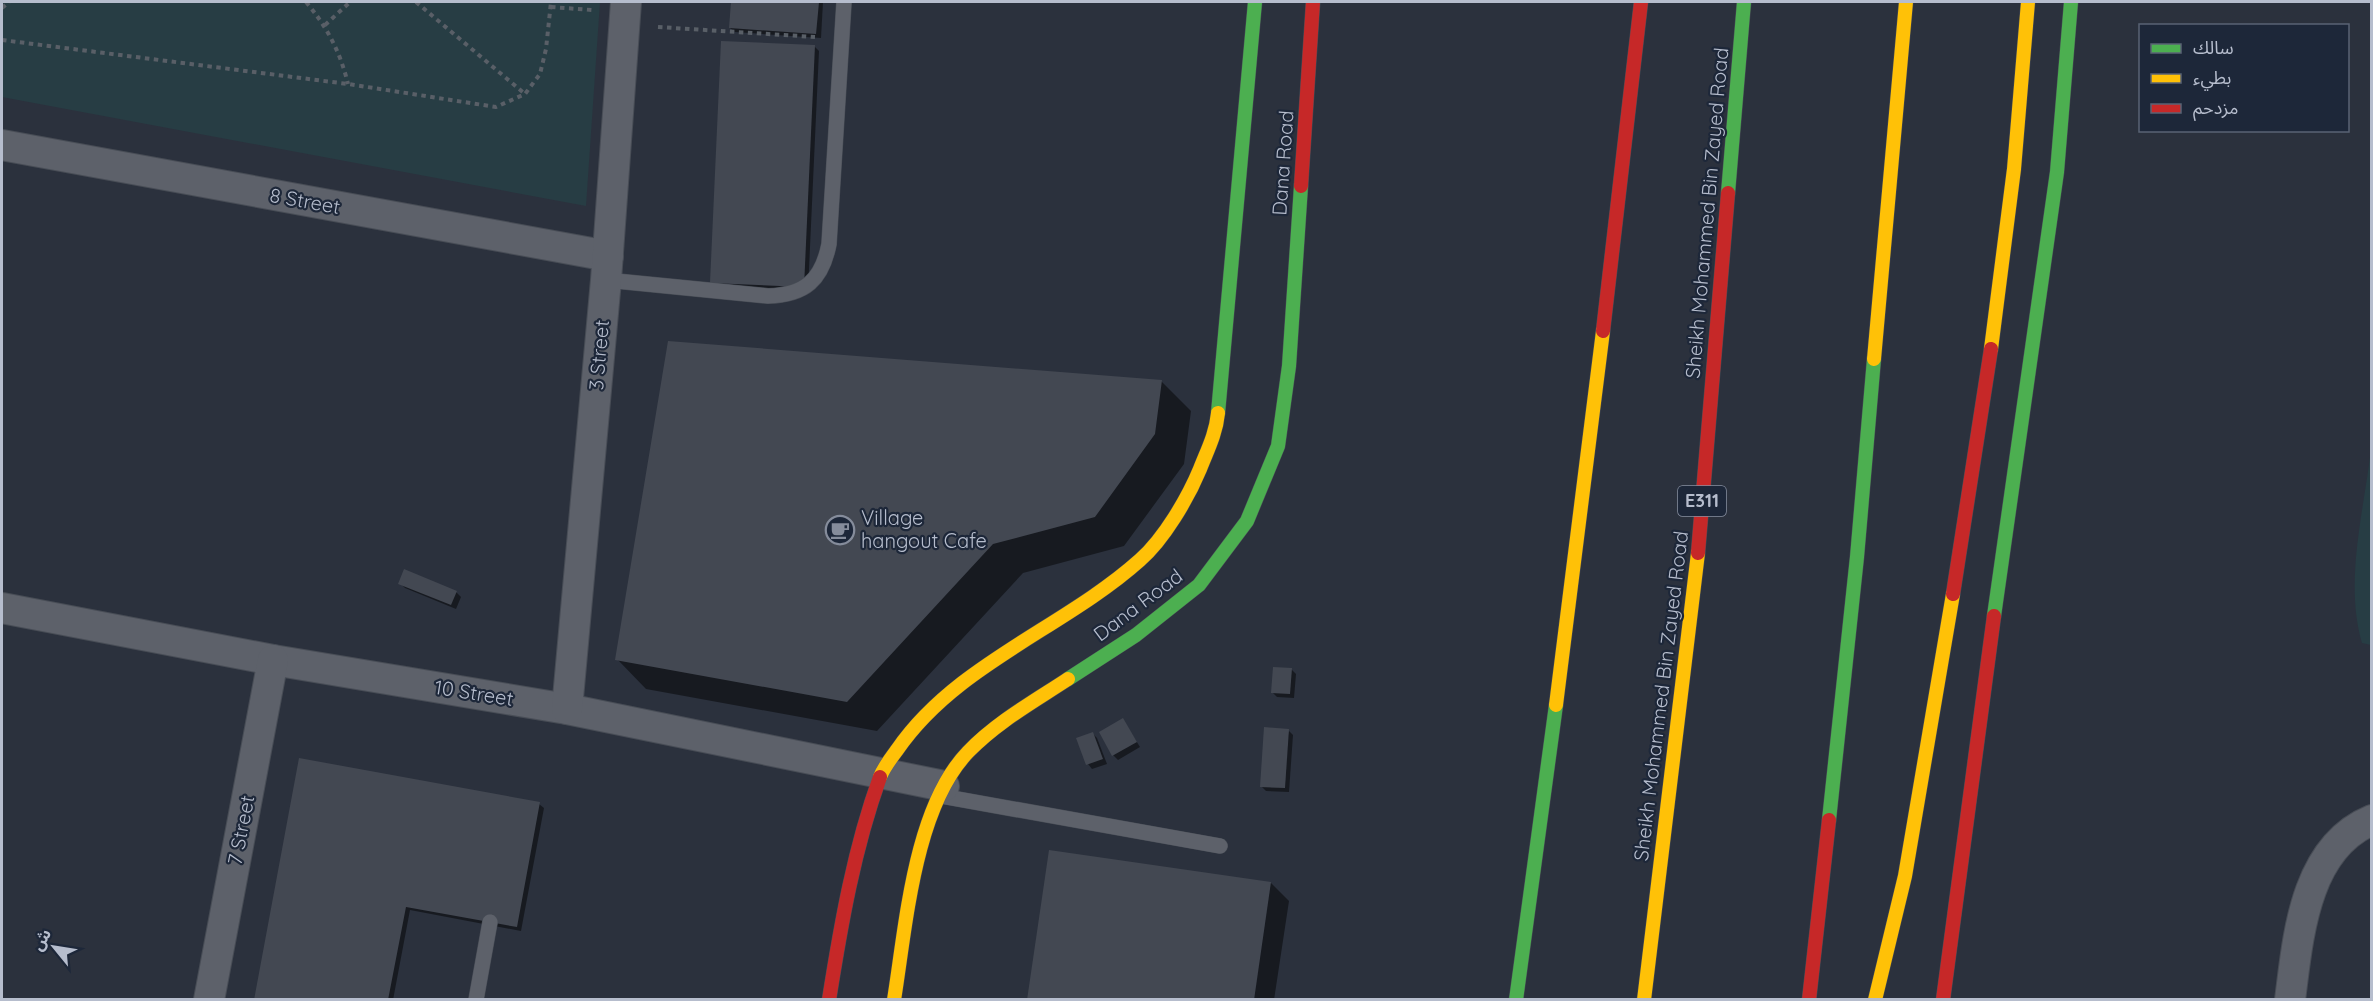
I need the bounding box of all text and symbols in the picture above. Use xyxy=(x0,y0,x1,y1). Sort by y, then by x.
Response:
legend xyxy=(2139,24,2349,132)
text: سالك xyxy=(2193,36,2234,59)
street label: Sheikh Mohammed Bin Zayed Road xyxy=(1680,46,1733,379)
text: بطيء xyxy=(2193,66,2231,91)
text: مزدحم xyxy=(2193,96,2238,121)
street label: Dana Road xyxy=(1266,110,1299,216)
street label: 8 Street xyxy=(268,182,342,219)
street label: 3 Street xyxy=(583,318,614,391)
road number: E311 xyxy=(1678,486,1726,516)
place label: Village hangout Cafe xyxy=(861,505,987,553)
cafe icon: Village hangout Cafe xyxy=(824,514,856,546)
street label: Sheikh Mohammed Bin Zayed Road xyxy=(1628,530,1693,862)
street label: Dana Road xyxy=(1088,563,1187,646)
street label: 10 Street xyxy=(433,674,515,711)
street label: 7 Street xyxy=(222,793,260,867)
north arrow xyxy=(24,917,84,977)
text: ش xyxy=(27,925,55,954)

